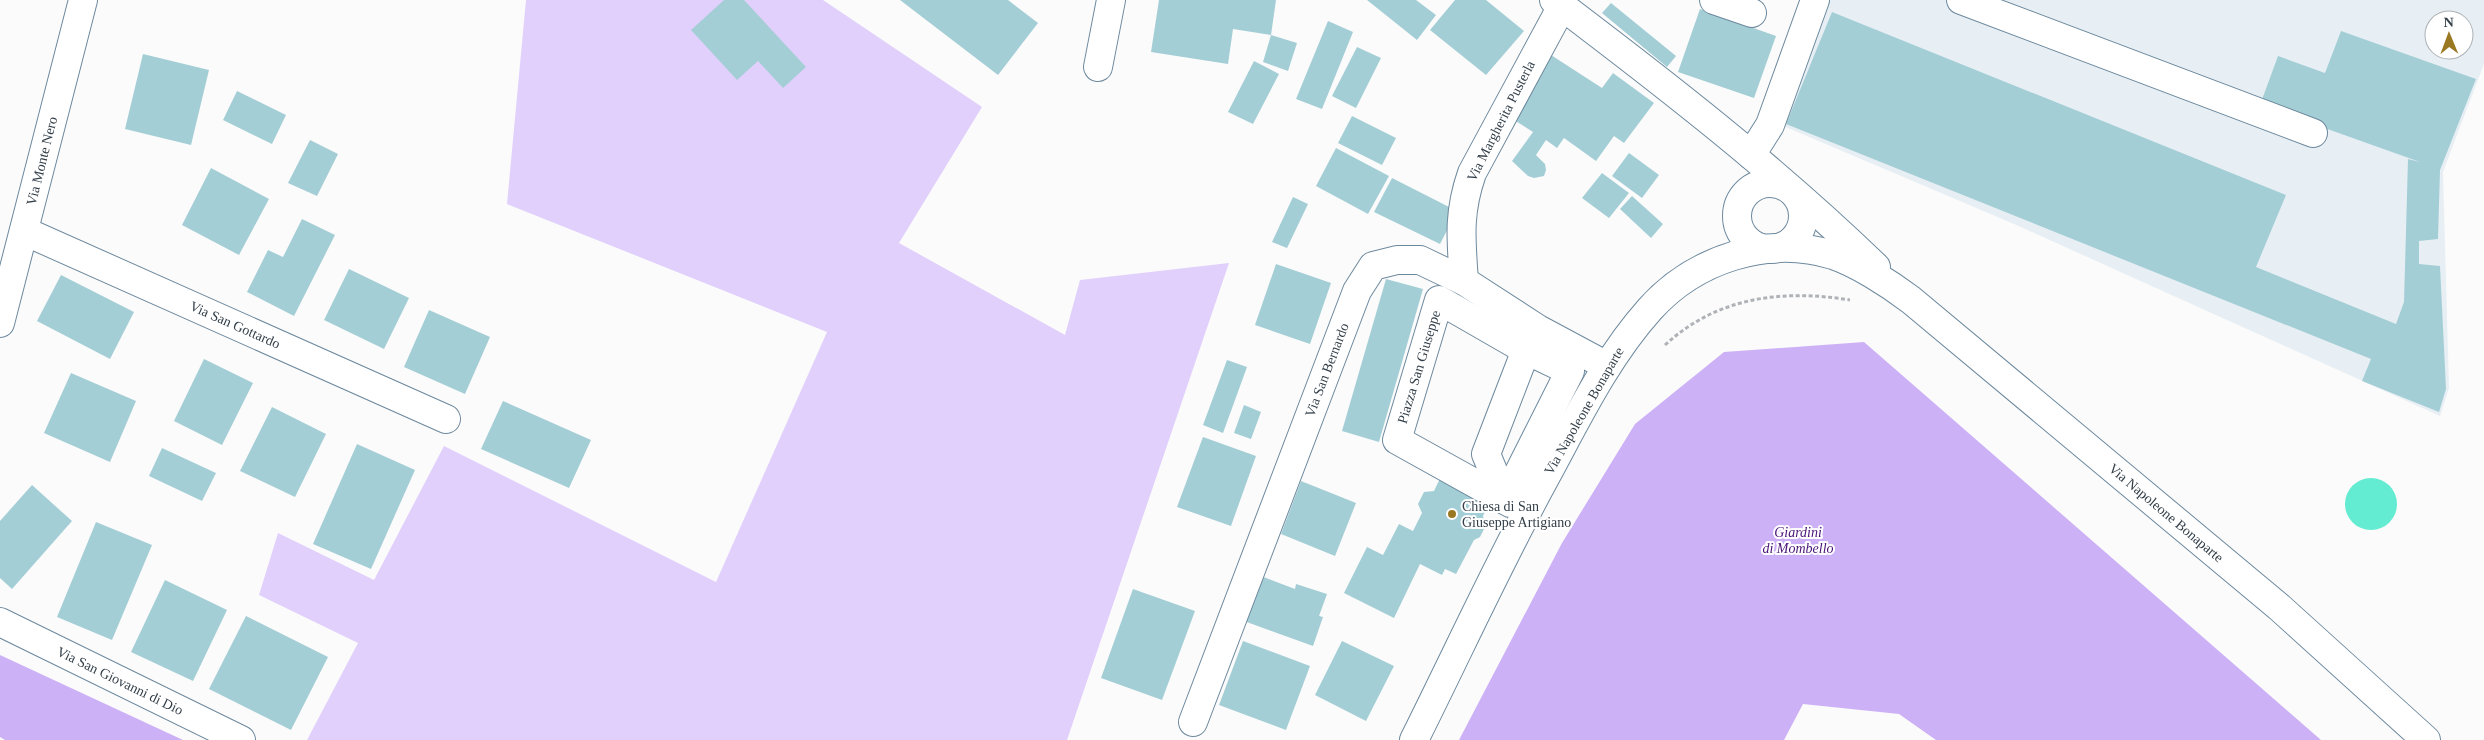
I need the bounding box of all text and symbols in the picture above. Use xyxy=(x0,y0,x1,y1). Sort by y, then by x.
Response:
north arrow xyxy=(2424,10,2474,60)
text: N xyxy=(2444,15,2454,30)
street label: Via Margherita Pusterla xyxy=(1464,57,1538,184)
street label: Via Monte Nero xyxy=(24,115,60,207)
street label: Via San Gottardo xyxy=(188,298,282,352)
street label: Piazza San Giuseppe xyxy=(1395,309,1443,425)
street label: Via San Bernardo xyxy=(1302,321,1352,419)
street label: Via Napoleone Bonaparte xyxy=(1541,345,1627,477)
street label: Via Napoleone Bonaparte xyxy=(2106,461,2226,565)
place label: Chiesa di San Giuseppe Artigiano xyxy=(1462,499,1571,530)
marker: Chiesa di San Giuseppe Artigiano xyxy=(1446,508,1458,520)
park label: Giardini di Mombello xyxy=(1762,525,1834,556)
street label: Via San Giovanni di Dio xyxy=(55,644,185,718)

